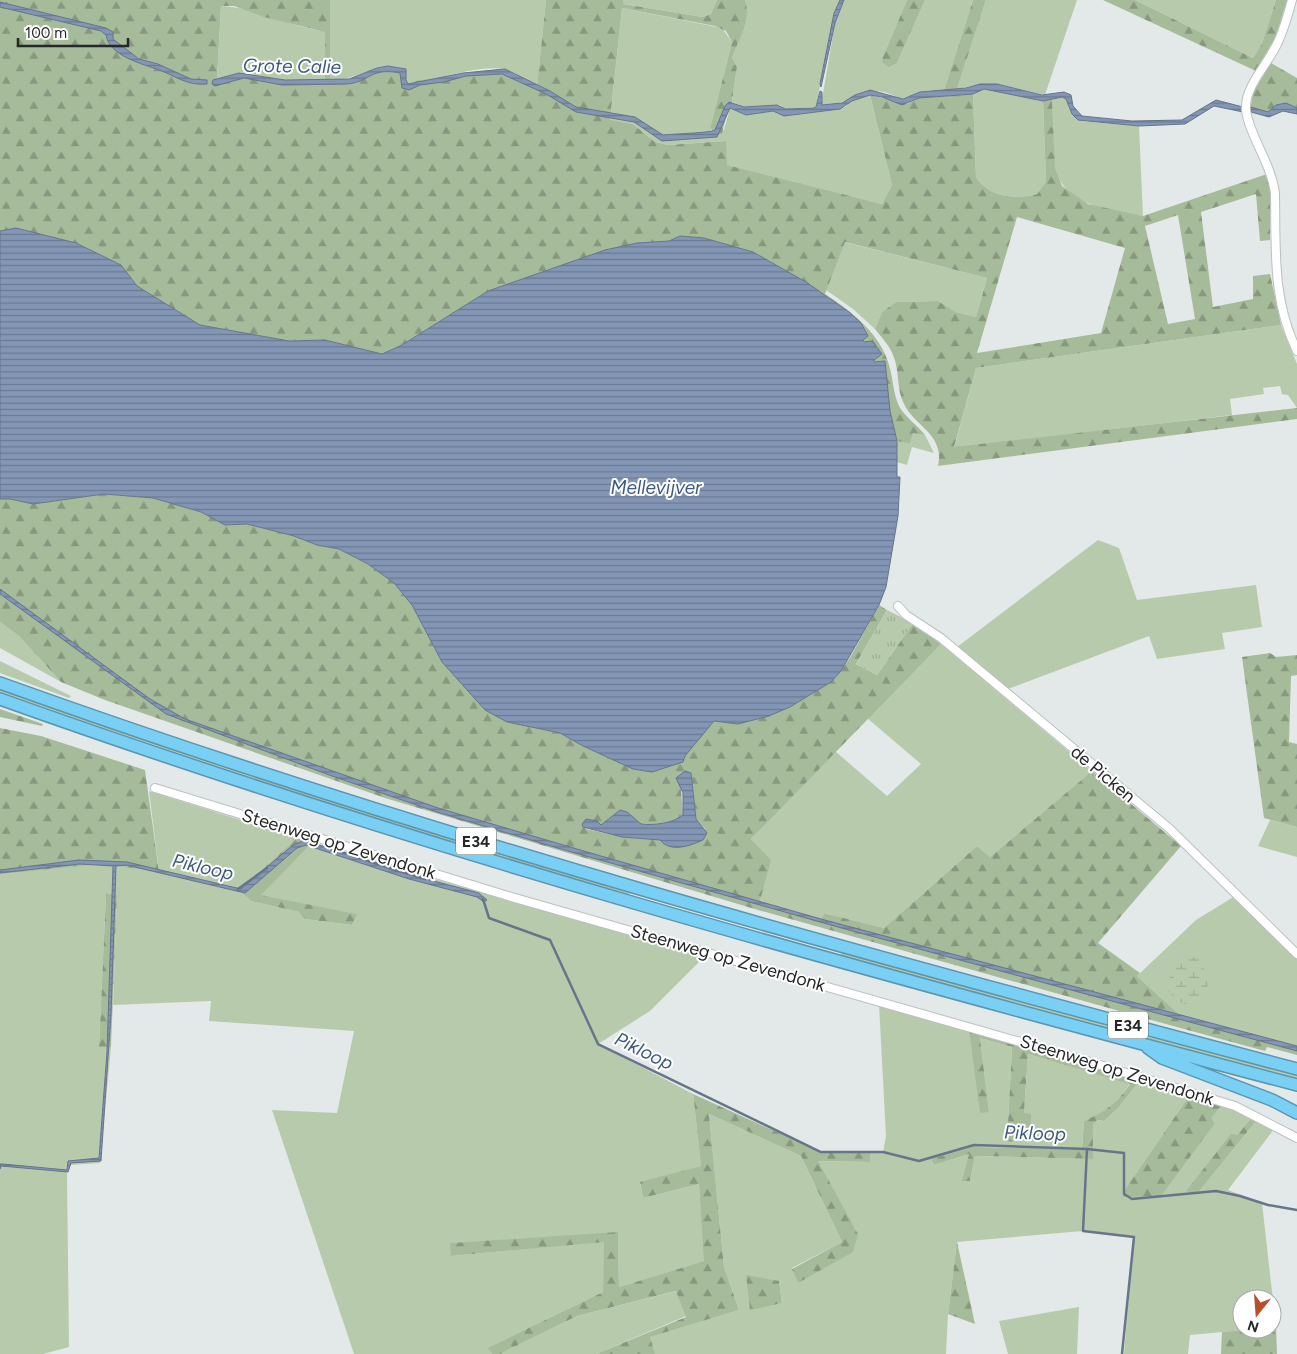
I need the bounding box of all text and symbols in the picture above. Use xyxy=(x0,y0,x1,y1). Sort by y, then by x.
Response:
scale bar xyxy=(18,15,128,47)
text: 100 m xyxy=(25,24,67,42)
water label: Grote Calie xyxy=(243,54,342,78)
water label: Mellevijver xyxy=(610,476,702,499)
street label: de Picken xyxy=(1066,741,1140,807)
street label: Steenweg op Zevendonk xyxy=(239,804,439,884)
road number: E34 xyxy=(456,828,496,854)
water label: Pikloop xyxy=(170,849,236,885)
street label: Steenweg op Zevendonk xyxy=(628,920,828,996)
road number: E34 xyxy=(1108,1012,1148,1038)
water label: Pikloop xyxy=(611,1027,677,1075)
street label: Steenweg op Zevendonk xyxy=(1017,1030,1217,1110)
water label: Pikloop xyxy=(1004,1120,1066,1146)
north arrow xyxy=(1232,1289,1282,1339)
text: N xyxy=(1246,1316,1261,1336)

